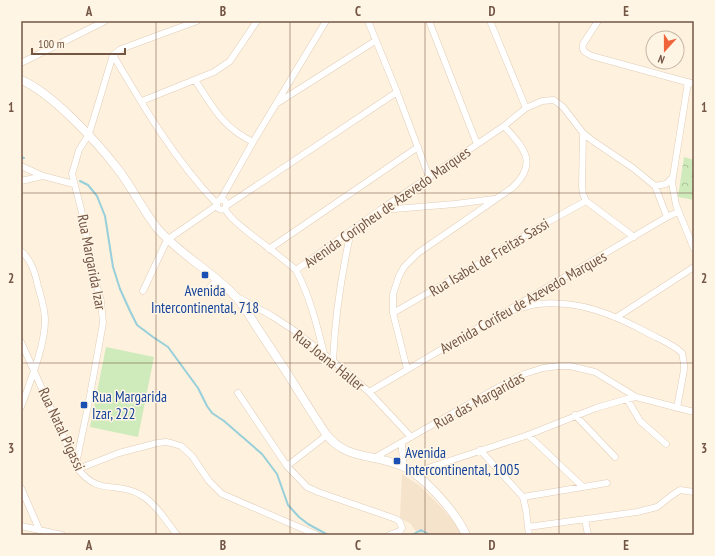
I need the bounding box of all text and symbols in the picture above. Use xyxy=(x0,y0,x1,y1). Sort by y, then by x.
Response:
text: A xyxy=(85,3,93,20)
text: B xyxy=(220,3,226,20)
text: C xyxy=(355,3,361,20)
text: D xyxy=(489,3,496,20)
text: E xyxy=(623,3,629,20)
scale bar xyxy=(32,30,125,56)
north arrow xyxy=(645,30,685,70)
text: 100 m xyxy=(38,36,65,51)
text: N xyxy=(656,52,667,67)
text: 1 xyxy=(8,99,14,116)
text: 1 xyxy=(701,99,707,116)
street label: Avenida Coripheu de Azevedo Marques xyxy=(300,142,474,272)
street label: Rua Margarida Izar xyxy=(73,213,111,312)
street label: Rua Isabel de Freitas Sassi xyxy=(426,214,552,300)
street label: Avenida Corifeu de Azevedo Marques xyxy=(436,246,610,358)
text: 2 xyxy=(8,270,14,287)
marker: Avenida Intercontinental, 718 xyxy=(200,270,210,280)
text: 2 xyxy=(701,270,707,287)
place label: Avenida Intercontinental, 718 xyxy=(151,281,259,317)
street label: Rua Joana Haller xyxy=(290,326,369,395)
street label: Rua das Margaridas xyxy=(430,367,528,433)
street label: Rua Natal Pigassi xyxy=(34,384,90,474)
place label: Rua Margarida Izar, 222 xyxy=(92,387,167,423)
marker: Rua Margarida Izar, 222 xyxy=(79,400,89,410)
text: 3 xyxy=(8,440,14,457)
text: 3 xyxy=(701,440,707,457)
place label: Avenida Intercontinental, 1005 xyxy=(405,443,520,479)
marker: Avenida Intercontinental, 1005 xyxy=(392,456,402,466)
text: A xyxy=(85,537,93,554)
text: B xyxy=(220,537,226,554)
text: C xyxy=(355,537,361,554)
text: D xyxy=(489,537,496,554)
text: E xyxy=(623,537,629,554)

